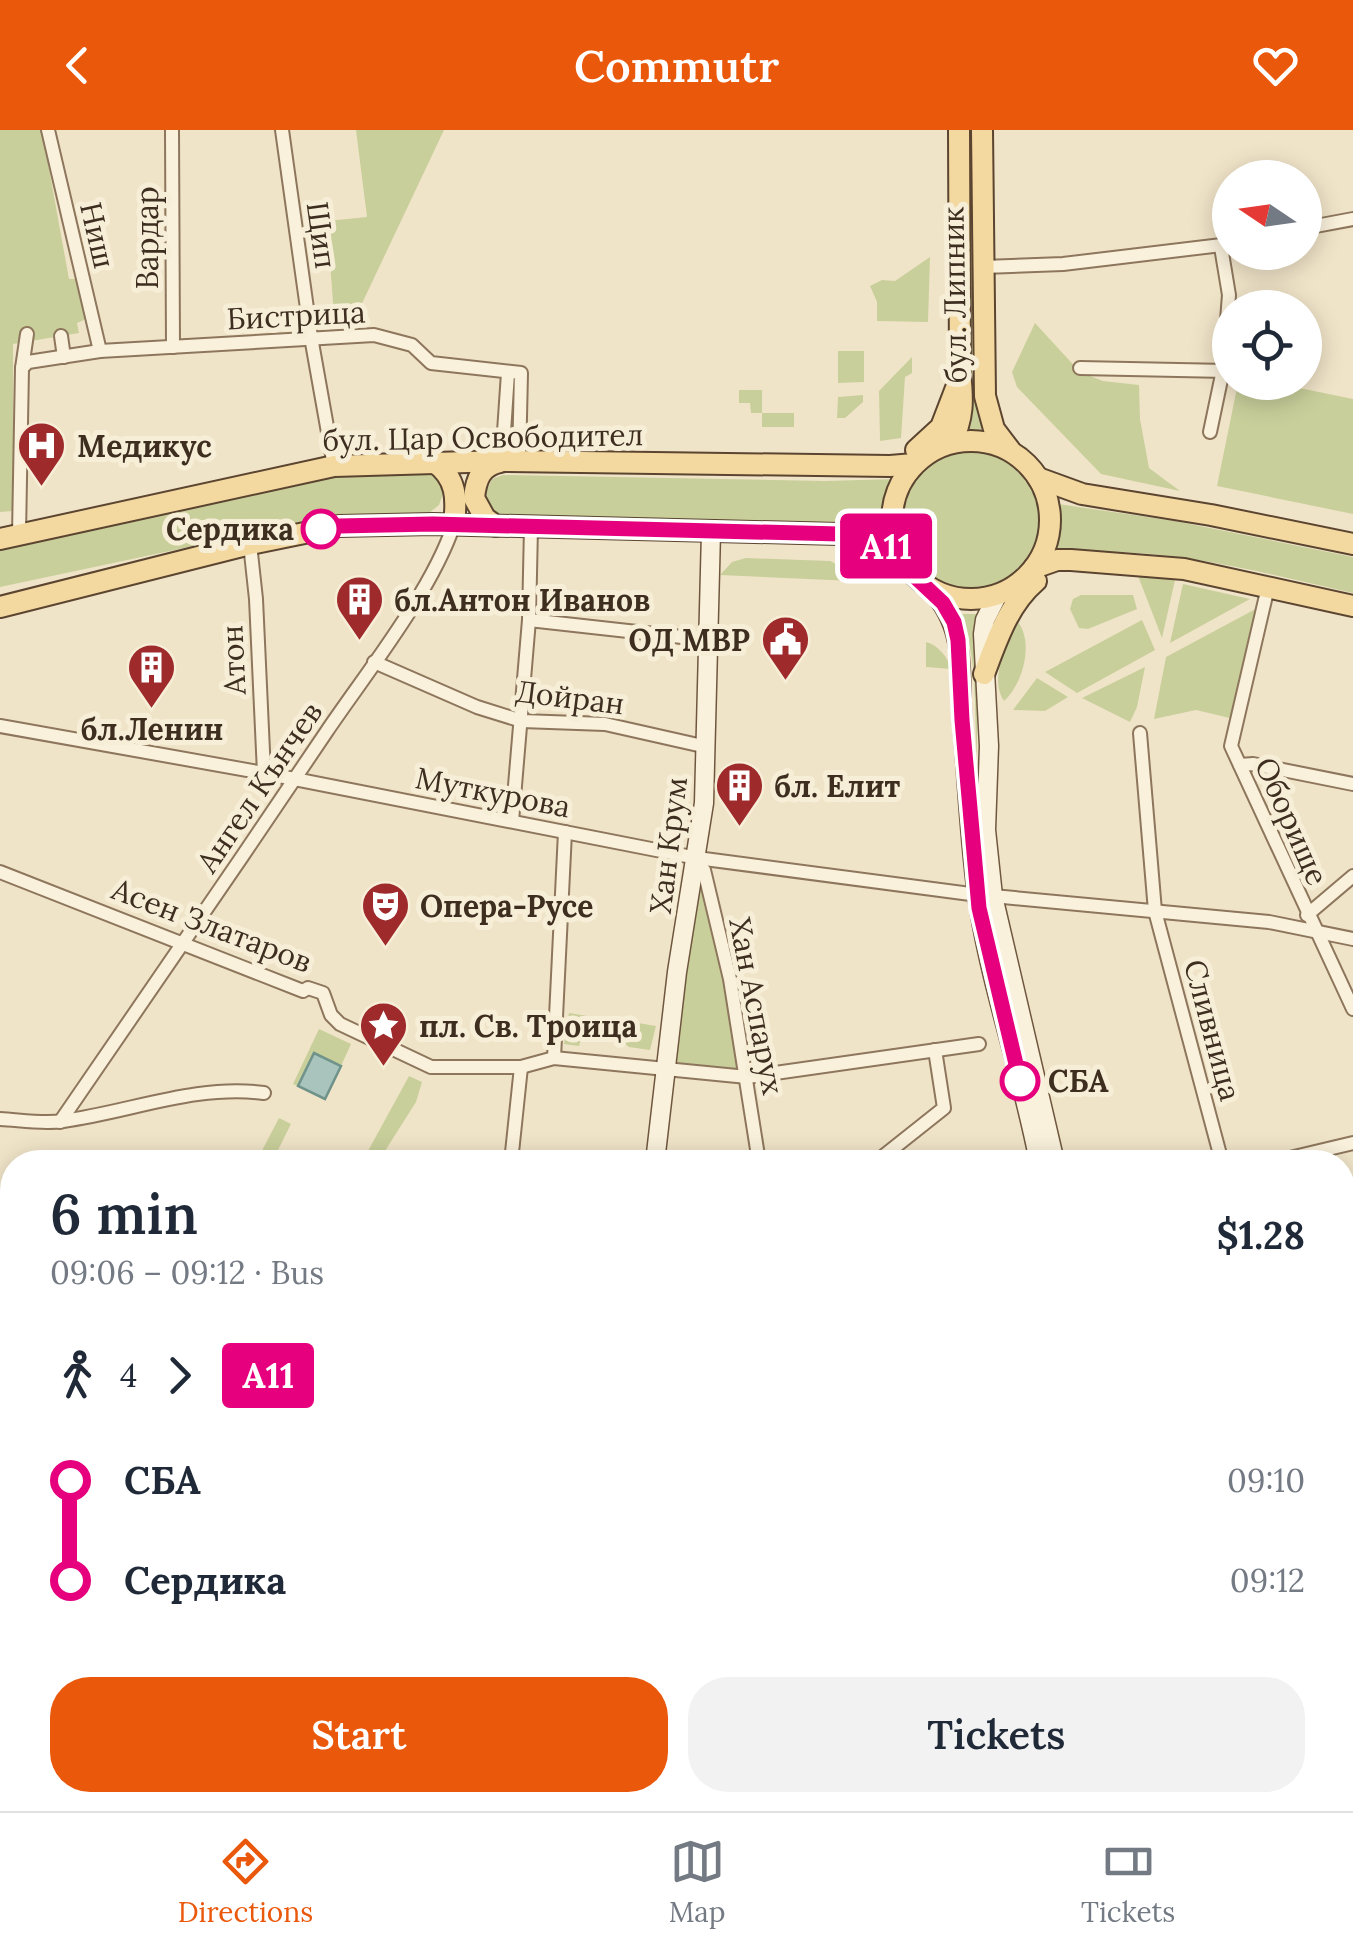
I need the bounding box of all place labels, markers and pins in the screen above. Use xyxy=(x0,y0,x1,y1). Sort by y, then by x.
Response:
hospital icon: Медикус xyxy=(16,420,68,488)
place label: Медикус xyxy=(77,427,212,466)
place label: Сердика xyxy=(166,510,294,548)
marker: Сердика xyxy=(302,510,340,548)
building icon: бл.Антон Иванов xyxy=(333,574,385,642)
place label: бл.Антон Иванов xyxy=(394,581,650,619)
public building icon: ОД МВР xyxy=(759,614,811,682)
place label: ОД МВР xyxy=(629,621,750,659)
building icon: бл.Ленин xyxy=(126,642,178,710)
place label: бл.Ленин xyxy=(81,710,223,748)
building icon: бл. Елит xyxy=(713,760,765,828)
place label: бл. Елит xyxy=(774,767,901,805)
theatre icon: Опера-Русе xyxy=(359,880,411,948)
place label: Опера-Русе xyxy=(420,887,593,926)
place icon: пл. Св. Троица xyxy=(358,1000,410,1068)
place label: пл. Св. Троица xyxy=(419,1007,637,1045)
marker: СБА xyxy=(1001,1062,1039,1100)
place label: СБА xyxy=(1048,1062,1109,1100)

